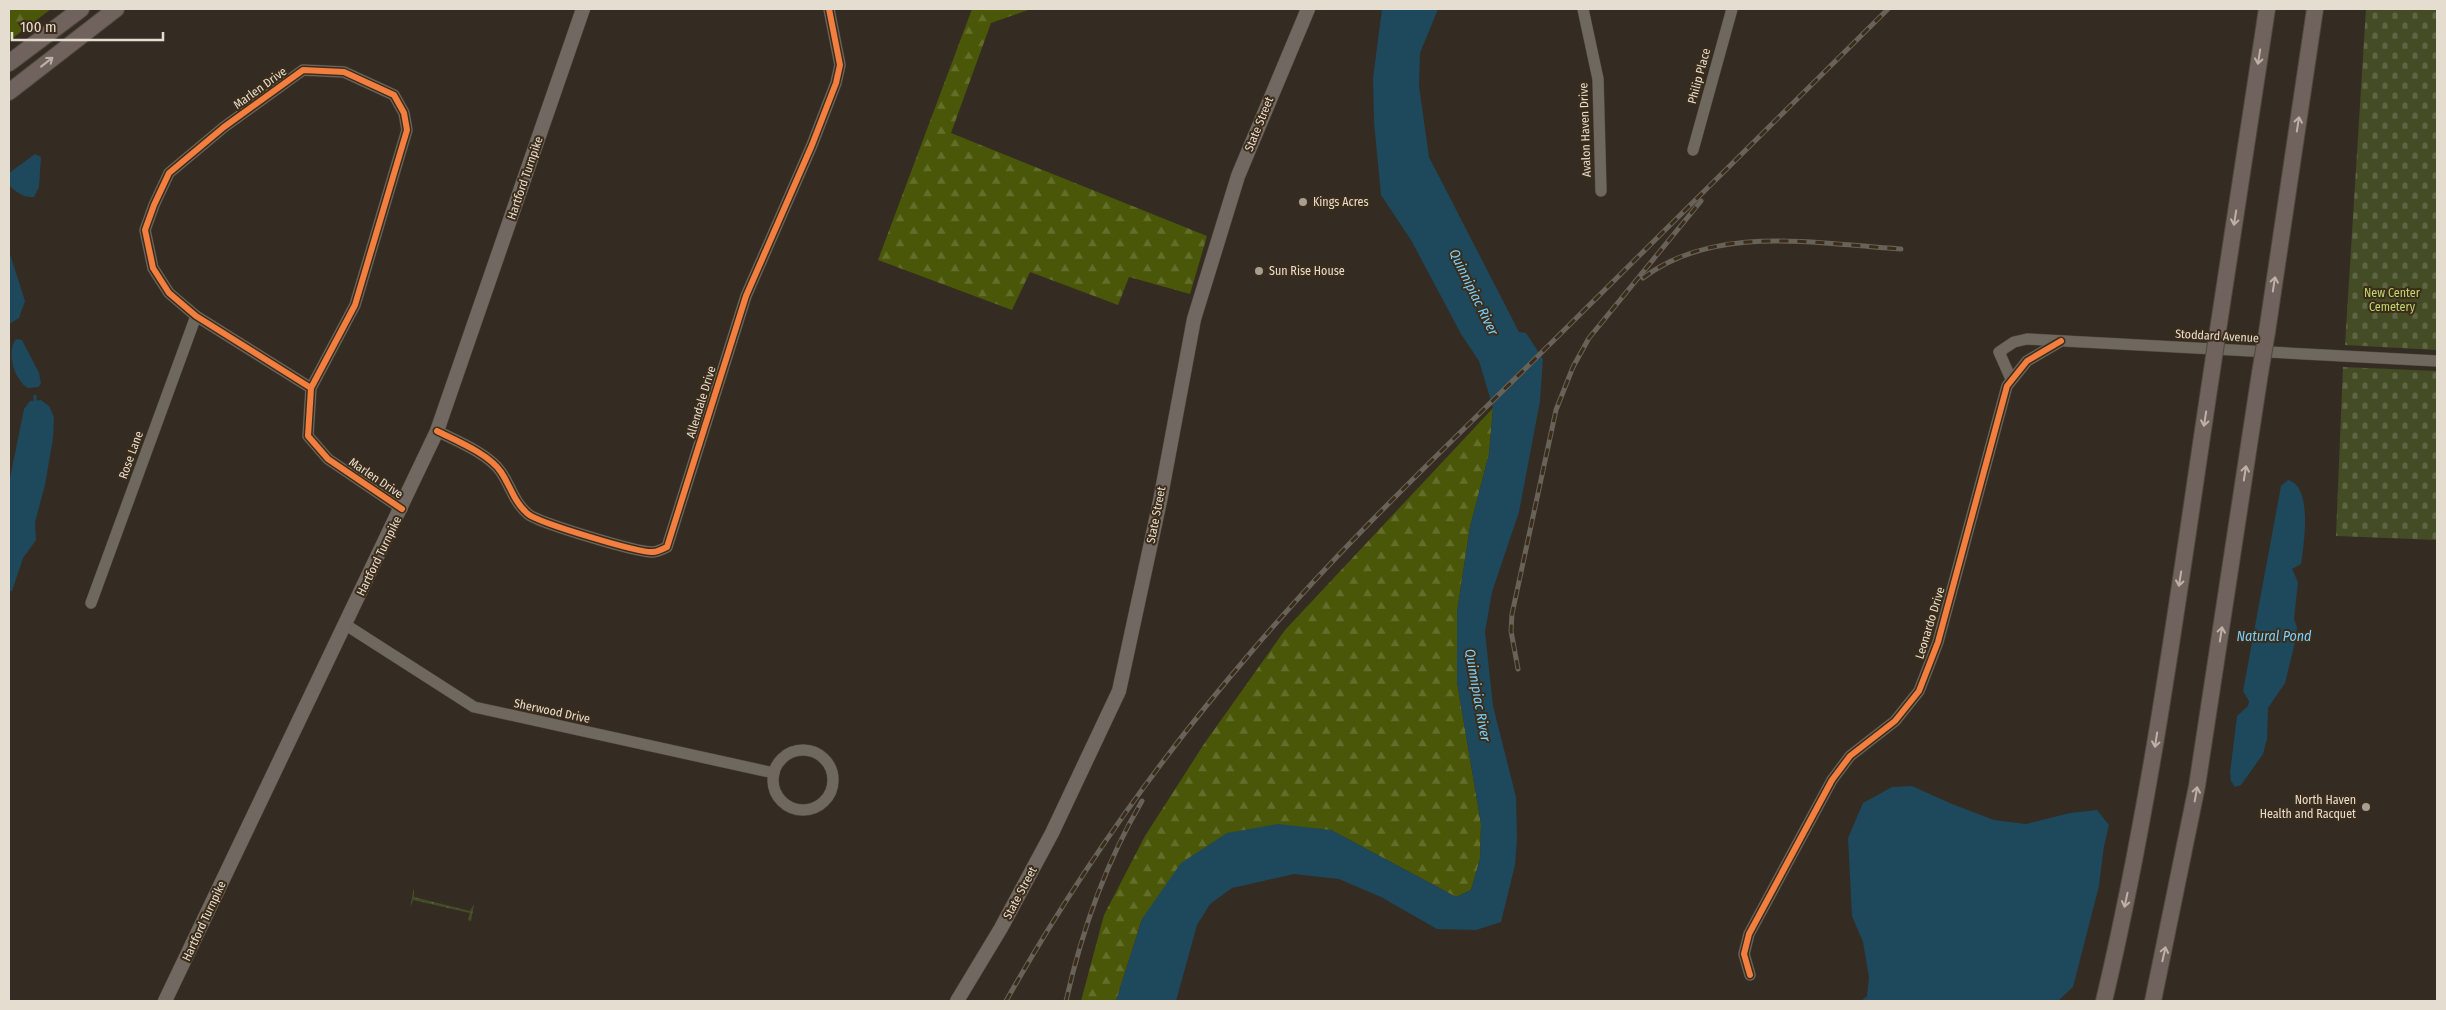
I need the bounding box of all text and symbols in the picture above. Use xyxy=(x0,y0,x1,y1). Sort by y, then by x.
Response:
scale bar xyxy=(12,10,164,42)
text: 100 m xyxy=(20,18,57,36)
street label: Philip Place xyxy=(1685,47,1713,105)
one-way arrow xyxy=(2254,49,2264,65)
one-way arrow xyxy=(40,57,54,67)
street label: Marlen Drive xyxy=(231,64,289,112)
street label: Avalon Haven Drive xyxy=(1576,82,1594,177)
street label: State Street xyxy=(1242,95,1276,153)
one-way arrow xyxy=(2293,116,2303,132)
street label: Hartford Turnpike xyxy=(504,135,546,221)
place label: Kings Acres xyxy=(1313,195,1369,209)
marker: Kings Acres xyxy=(1297,196,1309,208)
one-way arrow xyxy=(2230,209,2240,225)
water label: Quinnipiac River xyxy=(1445,246,1502,339)
place label: Sun Rise House xyxy=(1269,264,1345,278)
marker: Sun Rise House xyxy=(1253,265,1265,277)
one-way arrow xyxy=(2269,277,2279,293)
park label: New Center Cemetery xyxy=(2364,286,2421,314)
street label: Stoddard Avenue xyxy=(2175,327,2259,345)
street label: Allendale Drive xyxy=(683,364,719,440)
one-way arrow xyxy=(2199,410,2209,426)
street label: Rose Lane xyxy=(116,429,146,481)
street label: Marlen Drive xyxy=(346,455,406,501)
one-way arrow xyxy=(2240,466,2250,482)
street label: State Street xyxy=(1144,485,1168,545)
street label: Hartford Turnpike xyxy=(354,514,404,598)
one-way arrow xyxy=(2175,571,2185,587)
street label: Leonardo Drive xyxy=(1912,585,1948,661)
one-way arrow xyxy=(2216,626,2226,642)
water label: Natural Pond xyxy=(2236,628,2312,645)
water label: Quinnipiac River xyxy=(1461,647,1494,744)
street label: Sherwood Drive xyxy=(513,696,591,726)
one-way arrow xyxy=(2150,732,2160,748)
one-way arrow xyxy=(2192,787,2202,803)
place label: North Haven Health and Racquet xyxy=(2260,793,2356,821)
marker: North Haven Health and Racquet xyxy=(2360,801,2372,813)
street label: State Street xyxy=(1000,864,1040,922)
street label: Hartford Turnpike xyxy=(179,879,229,963)
one-way arrow xyxy=(2121,891,2131,907)
one-way arrow xyxy=(2160,946,2169,962)

